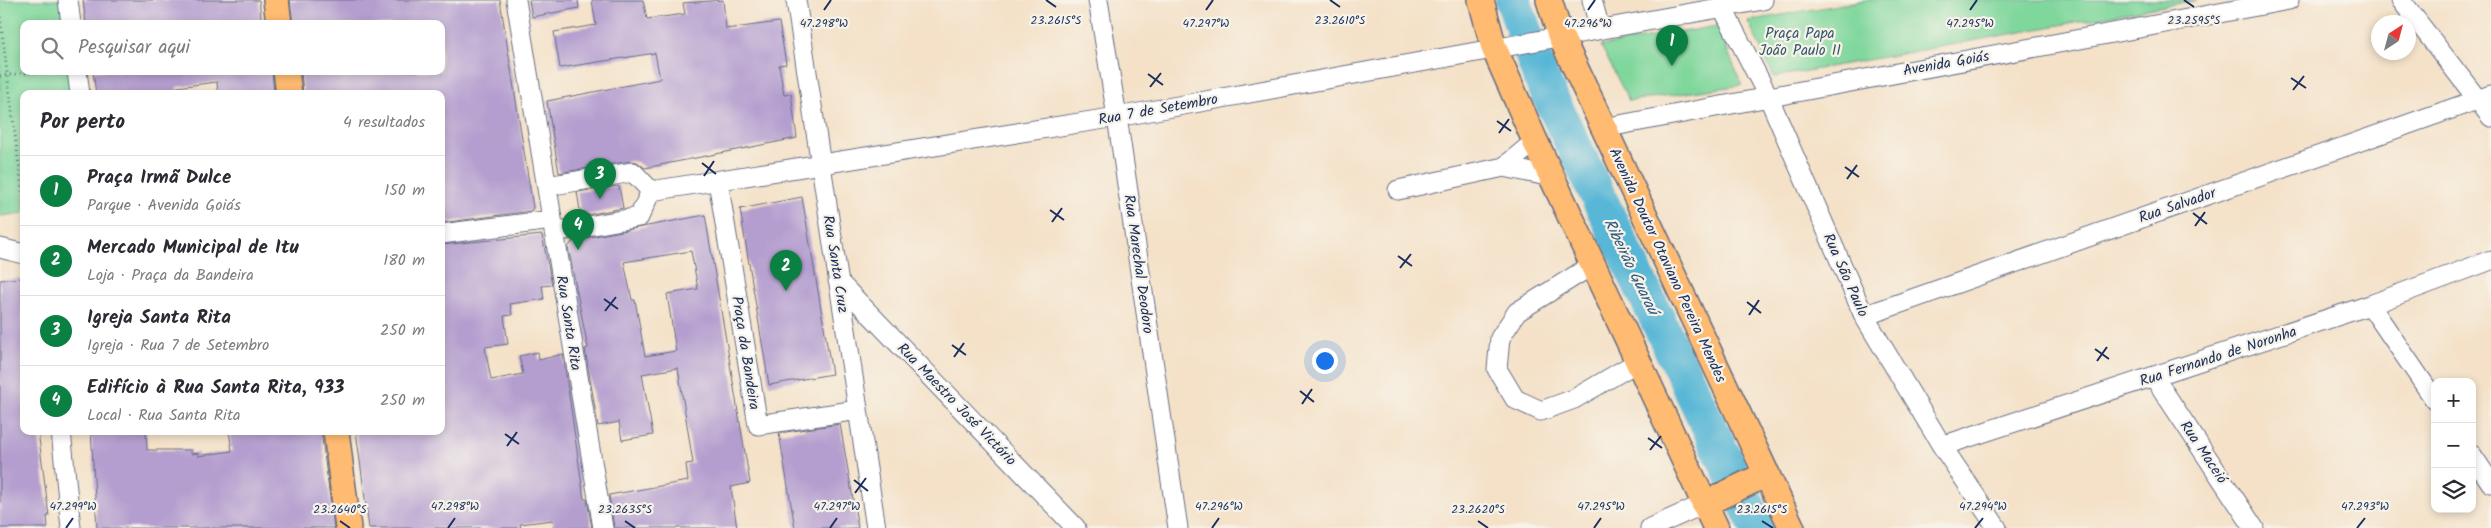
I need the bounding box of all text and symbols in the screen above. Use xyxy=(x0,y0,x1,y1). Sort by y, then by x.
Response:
text: 23.2615°S xyxy=(1031,11,1082,30)
text: 23.2610°S xyxy=(1315,11,1366,30)
text: 23.2595°S xyxy=(2168,11,2221,30)
text: 47.298°W xyxy=(800,14,848,33)
text: 47.297°W xyxy=(1183,14,1229,33)
text: 47.296°W xyxy=(1564,14,1612,33)
text: 47.295°W xyxy=(1946,14,1994,33)
north arrow xyxy=(2371,15,2416,60)
search box xyxy=(20,20,445,75)
park label: Praça Papa João Paulo II xyxy=(1759,22,1841,63)
pin: 1 xyxy=(1656,25,1688,66)
text: Pesquisar aqui xyxy=(78,33,190,63)
icon: search xyxy=(38,34,66,62)
street label: Avenida Goiás xyxy=(1901,44,1992,83)
street label: Rua 7 de Setembro xyxy=(1096,88,1220,132)
text: Por perto xyxy=(40,106,125,139)
text: 4 resultados xyxy=(343,110,425,135)
street label: Avenida Doutor Otaviano Pereira Mendes xyxy=(1602,144,1732,387)
pin: 3 xyxy=(584,158,616,199)
text: Praça Irmã Dulce xyxy=(87,163,231,193)
text: 1 xyxy=(54,178,58,203)
text: 150 m xyxy=(384,178,425,203)
street label: Rua Salvador xyxy=(2135,181,2220,230)
text: Parque · Avenida Goiás xyxy=(87,193,241,218)
street label: Rua Marechal Deodoro xyxy=(1116,193,1160,335)
pin: 4 xyxy=(562,209,594,250)
street label: Rua Santa Cruz xyxy=(815,214,855,315)
water label: Ribeirão Guaraú xyxy=(1597,214,1666,322)
street label: Rua São Paulo xyxy=(1816,230,1874,321)
text: Mercado Municipal de Itu xyxy=(87,233,299,263)
text: 2 xyxy=(51,248,61,273)
text: 180 m xyxy=(383,248,425,273)
pin: 2 xyxy=(770,250,802,291)
text: Loja · Praça da Bandeira xyxy=(87,263,254,288)
street label: Rua Santa Rita xyxy=(549,274,587,372)
street label: Praça da Bandeira xyxy=(724,295,766,412)
text: Igreja Santa Rita xyxy=(87,303,231,333)
text: 3 xyxy=(52,318,60,343)
text: 250 m xyxy=(380,318,425,343)
street label: Rua Fernando de Noronha xyxy=(2137,320,2300,394)
text: Igreja · Rua 7 de Setembro xyxy=(87,333,269,358)
street label: Rua Maestro José Victório xyxy=(891,338,1022,472)
your location xyxy=(1312,348,1338,374)
text: Edifício à Rua Santa Rita, 933 xyxy=(87,373,344,403)
map controls xyxy=(2431,378,2476,513)
button: + xyxy=(2431,378,2476,423)
text: 4 xyxy=(52,388,60,413)
text: 250 m xyxy=(380,388,425,413)
text: Local · Rua Santa Rita xyxy=(87,403,241,428)
street label: Rua Maceió xyxy=(2173,416,2234,490)
button: − xyxy=(2431,423,2476,468)
button: layers xyxy=(2431,468,2476,513)
text: 47.299°W xyxy=(49,497,97,516)
text: 47.298°W xyxy=(431,497,479,516)
text: 47.297°W xyxy=(814,497,860,516)
text: 47.296°W xyxy=(1195,497,1243,516)
text: 47.295°W xyxy=(1577,497,1625,516)
text: 47.294°W xyxy=(1959,497,2007,516)
text: 47.293°W xyxy=(2341,497,2389,516)
text: 23.2640°S xyxy=(313,500,367,519)
text: 23.2635°S xyxy=(598,500,653,519)
text: 23.2620°S xyxy=(1451,500,1505,519)
text: 23.2615°S xyxy=(1737,500,1788,519)

